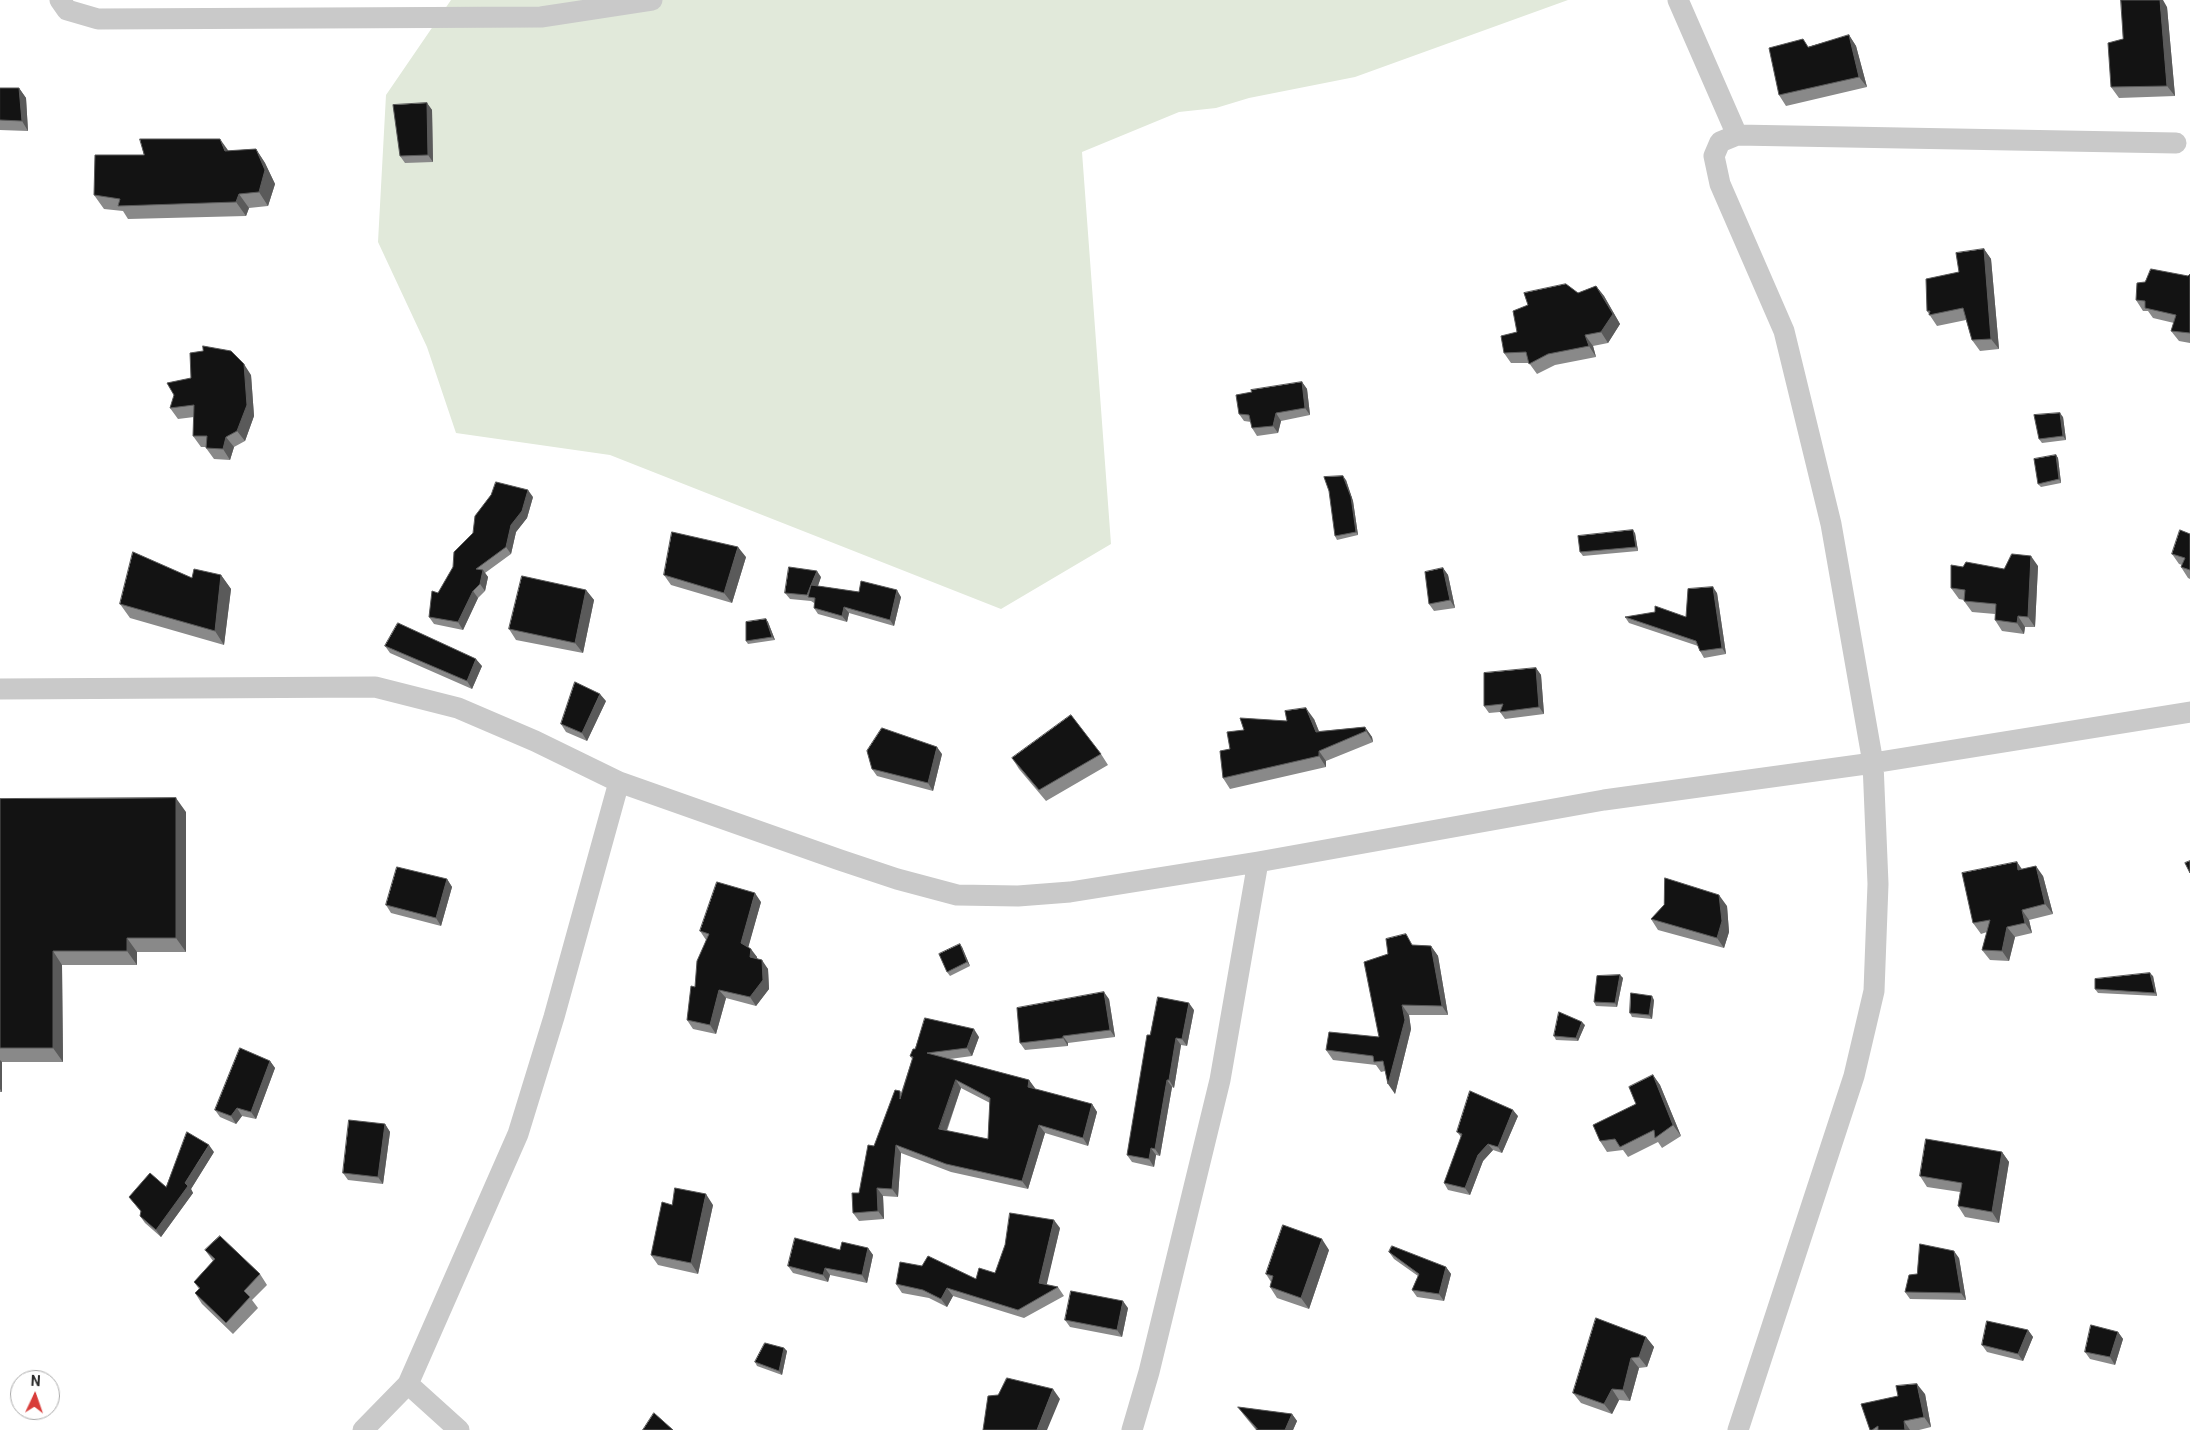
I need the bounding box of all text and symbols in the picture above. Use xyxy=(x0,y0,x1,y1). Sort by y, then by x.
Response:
north arrow xyxy=(10,1370,60,1420)
text: N xyxy=(30,1373,41,1389)

